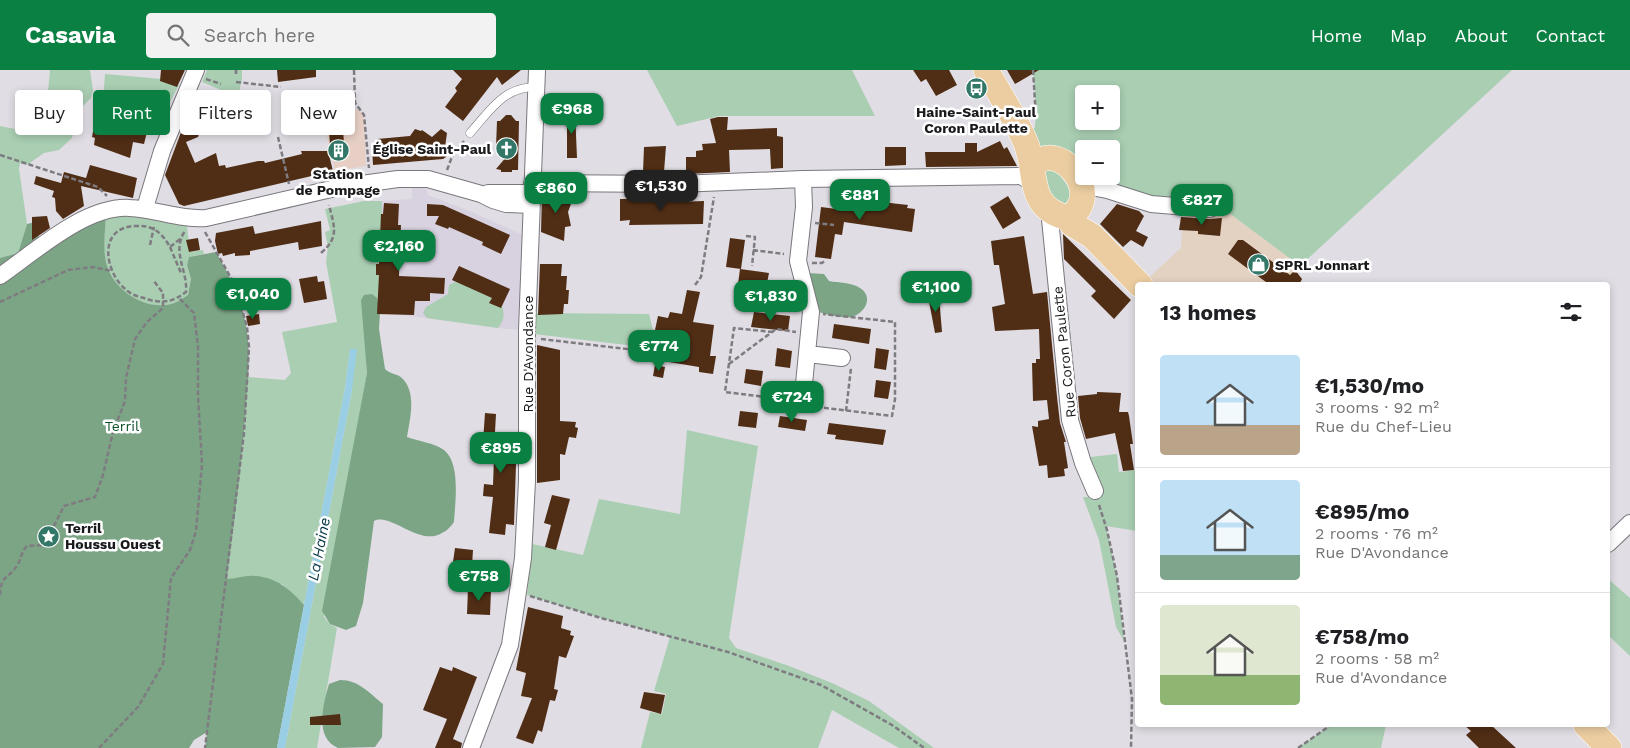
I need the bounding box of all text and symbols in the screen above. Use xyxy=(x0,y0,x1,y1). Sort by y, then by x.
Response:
search box xyxy=(146,13,496,58)
text: Casavia xyxy=(25,21,116,49)
icon: search xyxy=(164,21,192,49)
text: Search here xyxy=(204,24,315,47)
text: Home xyxy=(1311,25,1362,46)
text: Map xyxy=(1390,25,1427,46)
text: About xyxy=(1455,25,1507,46)
text: Contact xyxy=(1535,25,1605,46)
bus stop icon: Haine-Saint-Paul Coron Paulette xyxy=(964,77,988,101)
map controls xyxy=(1075,85,1120,185)
button: + xyxy=(1075,85,1120,130)
chip: Buy xyxy=(15,90,83,135)
chip: Rent xyxy=(93,90,170,135)
chip: Filters xyxy=(180,90,271,135)
chip: New xyxy=(281,90,355,135)
pin: €968 xyxy=(542,92,602,135)
text: €968 xyxy=(552,99,592,118)
place label: Haine-Saint-Paul Coron Paulette xyxy=(916,104,1036,136)
church icon: Église Saint-Paul xyxy=(495,137,519,161)
building icon: Station de Pompage xyxy=(326,139,350,163)
button: − xyxy=(1075,140,1120,185)
place label: Église Saint-Paul xyxy=(372,141,491,157)
place label: Station de Pompage xyxy=(296,166,380,198)
pin: €1,530 xyxy=(620,170,702,212)
pin: €860 xyxy=(526,172,586,214)
text: €1,530 xyxy=(635,176,687,195)
text: €860 xyxy=(535,178,577,197)
pin: €881 xyxy=(830,178,890,221)
pin: €827 xyxy=(1172,184,1232,226)
text: €881 xyxy=(841,185,879,204)
text: €827 xyxy=(1182,190,1222,209)
pin: €2,160 xyxy=(358,230,440,272)
text: €2,160 xyxy=(374,236,424,255)
shop icon: SPRL Jonnart xyxy=(1247,253,1271,277)
place label: SPRL Jonnart xyxy=(1275,257,1369,273)
pin: €1,100 xyxy=(895,270,977,313)
text: €1,100 xyxy=(912,277,960,296)
pin: €1,040 xyxy=(212,278,294,320)
pin: €1,830 xyxy=(730,280,812,322)
text: €1,040 xyxy=(226,284,280,303)
street label: Rue Coron Paulette xyxy=(1049,285,1079,419)
text: €1,830 xyxy=(745,286,797,305)
street label: Rue D'Avondance xyxy=(520,296,536,413)
icon: filters xyxy=(1557,298,1585,326)
text: 13 homes xyxy=(1160,300,1256,325)
pin: €774 xyxy=(629,330,689,372)
text: €774 xyxy=(639,336,679,355)
text: €1,530/mo xyxy=(1315,373,1424,398)
icon: home xyxy=(1200,375,1260,435)
pin: €724 xyxy=(762,380,822,423)
text: €724 xyxy=(772,387,812,406)
text: 3 rooms · 92 m² xyxy=(1315,398,1439,417)
text: Rue du Chef-Lieu xyxy=(1315,417,1452,436)
park label: Terril xyxy=(105,418,140,434)
pin: €895 xyxy=(471,432,531,474)
text: €895 xyxy=(481,438,521,457)
text: €895/mo xyxy=(1315,499,1409,524)
icon: home xyxy=(1200,500,1260,560)
water label: La Haine xyxy=(304,516,334,582)
place label: Terril Houssu Ouest xyxy=(65,520,161,552)
place icon: Terril Houssu Ouest xyxy=(37,524,61,548)
text: 2 rooms · 76 m² xyxy=(1315,524,1438,543)
text: Rue D'Avondance xyxy=(1315,543,1449,562)
pin: €758 xyxy=(449,560,509,602)
text: €758 xyxy=(459,566,499,585)
text: €758/mo xyxy=(1315,624,1409,649)
icon: home xyxy=(1200,625,1260,685)
text: 2 rooms · 58 m² xyxy=(1315,649,1439,668)
text: Rue d'Avondance xyxy=(1315,668,1447,687)

